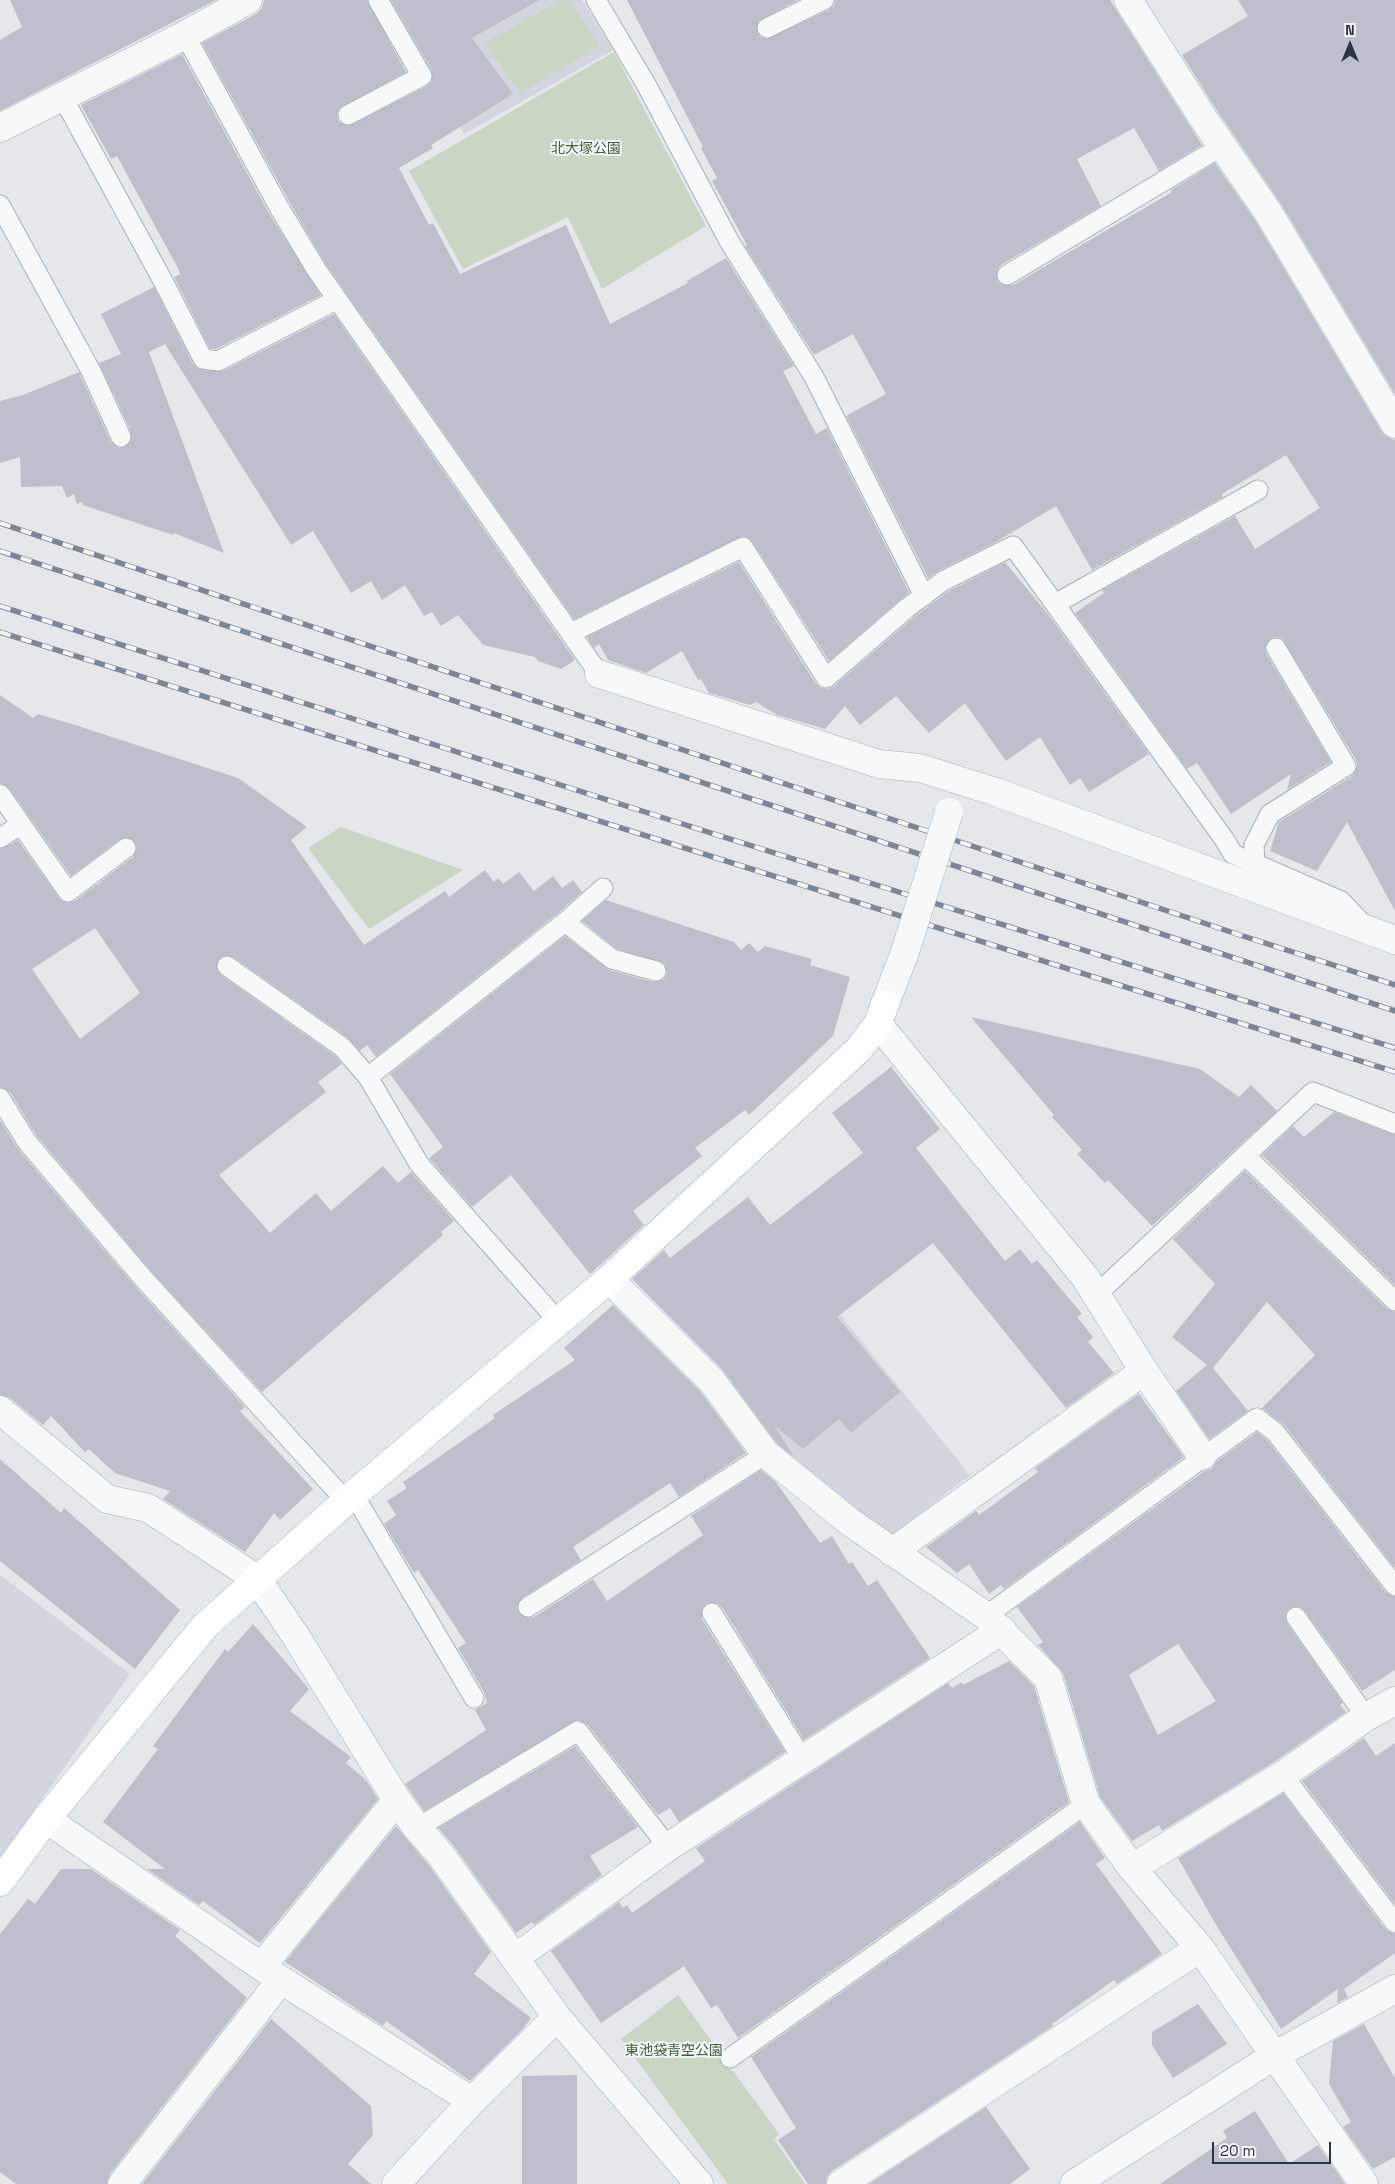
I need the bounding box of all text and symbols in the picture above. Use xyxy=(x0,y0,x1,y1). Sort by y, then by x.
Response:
north arrow xyxy=(1325,20,1375,70)
text: N xyxy=(1345,21,1355,39)
park label: 北大塚公園 xyxy=(551,141,621,157)
park label: 東池袋青空公園 xyxy=(625,2043,723,2059)
scale bar xyxy=(1215,2132,1334,2164)
text: 20 m xyxy=(1220,2141,1255,2160)

